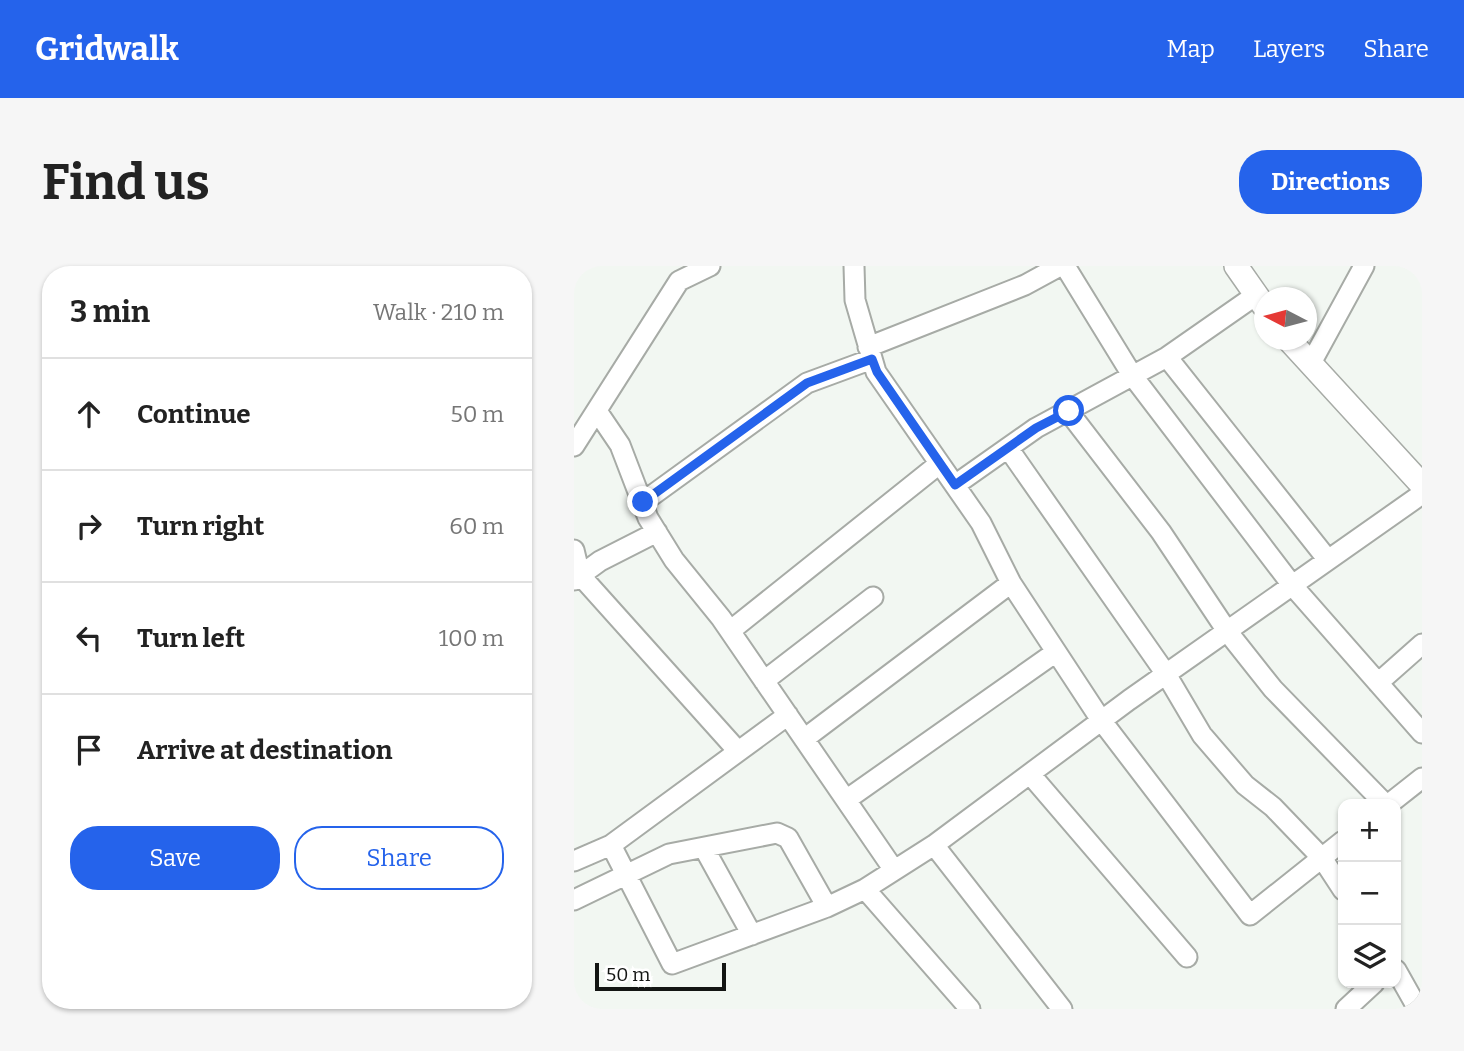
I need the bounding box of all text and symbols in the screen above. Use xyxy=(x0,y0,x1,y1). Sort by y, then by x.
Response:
text: Gridwalk xyxy=(35,29,179,69)
text: Map xyxy=(1167,35,1215,63)
text: Layers xyxy=(1253,35,1325,63)
text: Share xyxy=(1363,35,1429,63)
button: Directions xyxy=(1239,150,1422,214)
text: Find us xyxy=(42,153,210,212)
north arrow xyxy=(1254,287,1317,350)
text: 3 min xyxy=(70,294,150,330)
text: Walk · 210 m xyxy=(373,298,504,326)
icon: ahead xyxy=(70,395,108,433)
route start xyxy=(1053,395,1084,426)
text: Continue xyxy=(137,399,251,430)
text: 50 m xyxy=(450,400,504,428)
route end xyxy=(627,486,658,517)
icon: right xyxy=(70,507,108,545)
text: Turn right xyxy=(137,511,264,542)
text: 60 m xyxy=(449,512,504,540)
icon: left xyxy=(70,619,108,657)
text: Turn left xyxy=(137,623,245,654)
text: 100 m xyxy=(439,624,504,652)
icon: arrive xyxy=(70,731,108,769)
text: Arrive at destination xyxy=(137,735,392,766)
map controls xyxy=(1338,799,1401,988)
button: + xyxy=(1338,799,1401,862)
button: Save xyxy=(70,826,280,890)
button: Share xyxy=(294,826,504,890)
button: − xyxy=(1338,862,1401,925)
button: layers xyxy=(1338,925,1401,988)
scale bar xyxy=(595,960,726,992)
text: 50 m xyxy=(606,963,650,986)

